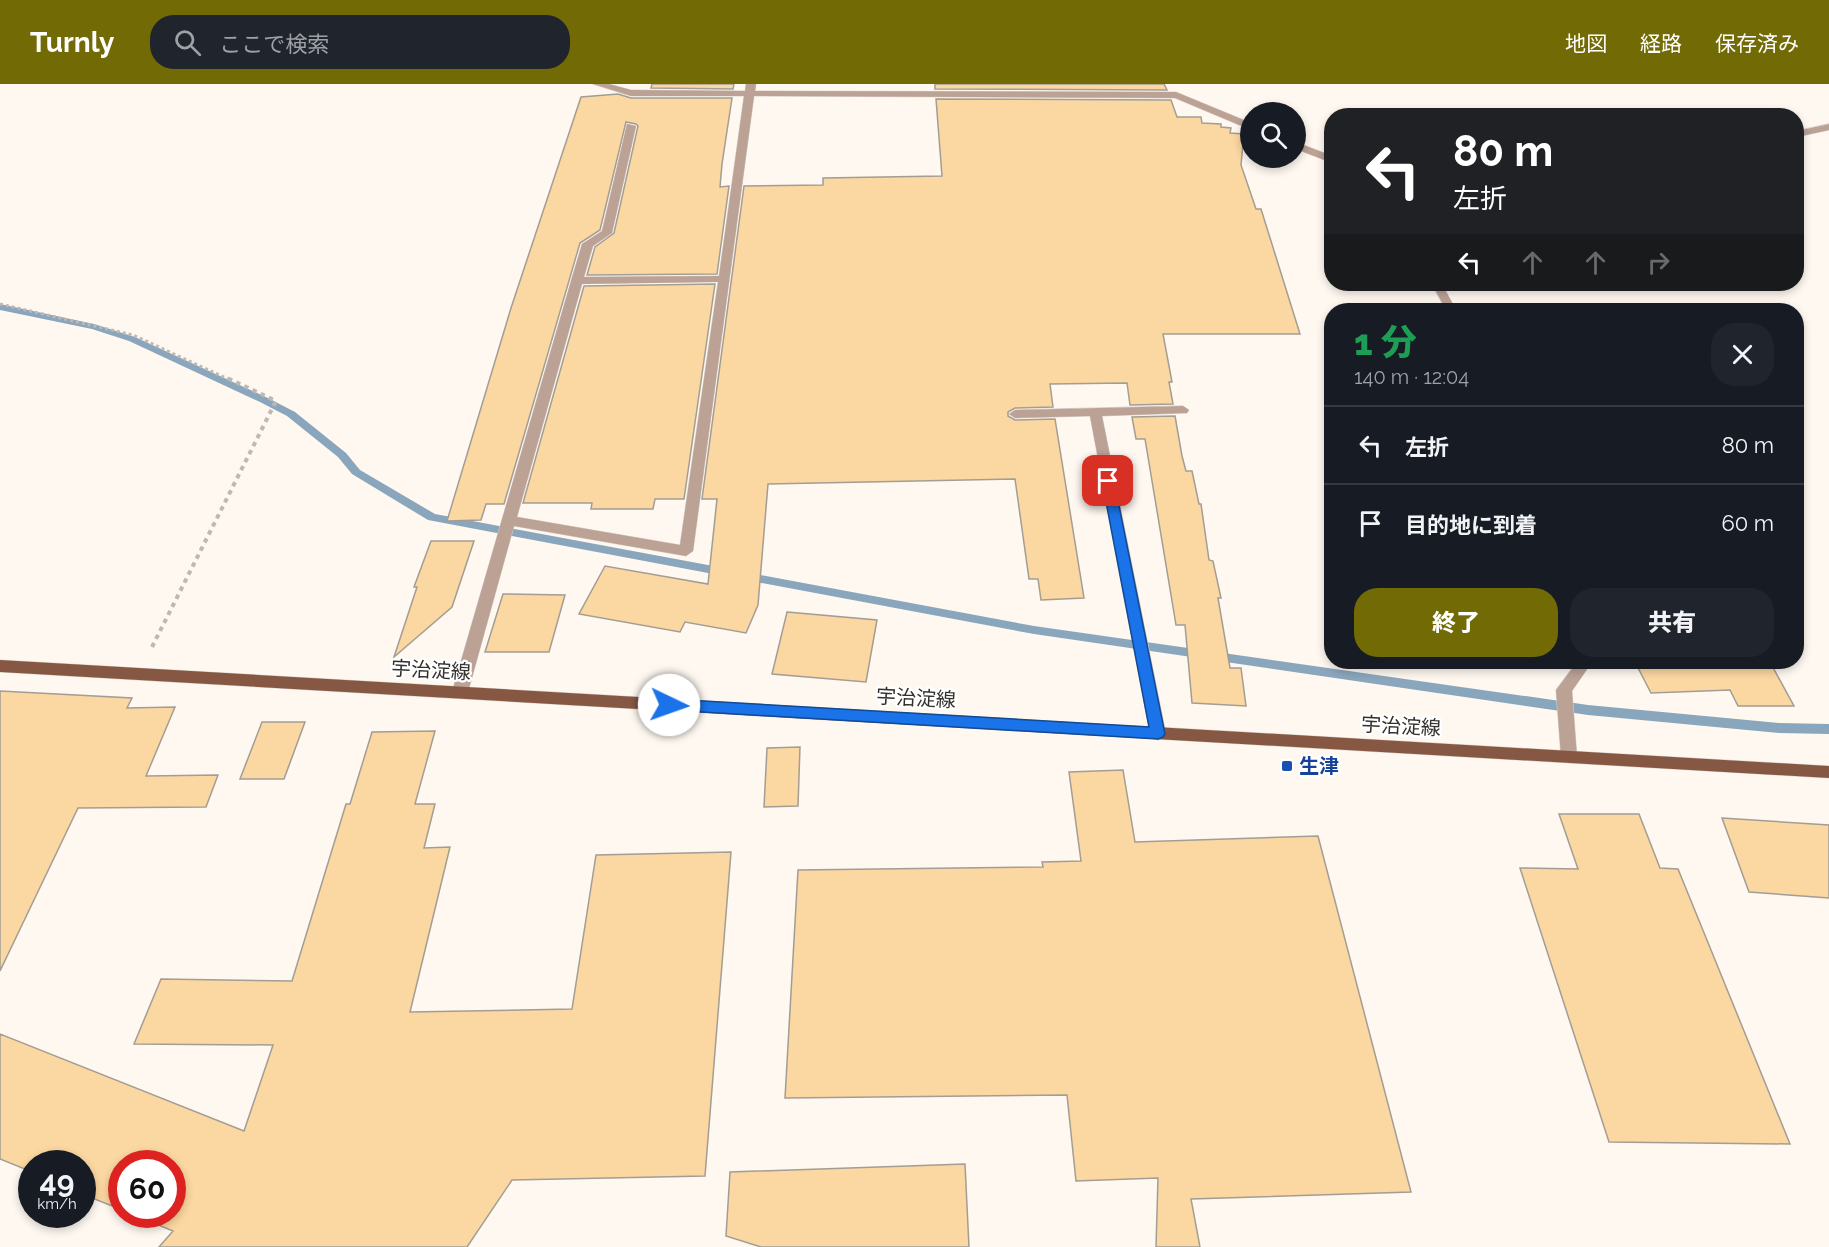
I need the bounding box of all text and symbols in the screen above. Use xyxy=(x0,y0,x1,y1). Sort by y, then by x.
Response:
search box xyxy=(150,15,570,69)
text: Turnly xyxy=(30,26,114,59)
icon: search xyxy=(171,26,204,59)
text: ここで検索 xyxy=(219,31,329,57)
text: 地図 xyxy=(1565,31,1607,56)
text: 経路 xyxy=(1640,31,1682,56)
text: 保存済み xyxy=(1715,31,1799,56)
map controls xyxy=(1240,102,1306,168)
button: search xyxy=(1240,102,1306,168)
text: 80 m xyxy=(1453,127,1553,176)
icon: left xyxy=(1354,132,1432,210)
text: 左折 xyxy=(1453,183,1507,214)
icon: left xyxy=(1453,246,1486,279)
icon: ahead xyxy=(1516,246,1549,279)
icon: ahead xyxy=(1579,246,1612,279)
icon: right xyxy=(1642,246,1675,279)
text: 1 分 xyxy=(1354,321,1417,363)
button: close xyxy=(1711,323,1774,386)
text: 140 m · 12:04 xyxy=(1354,365,1469,389)
icon: left xyxy=(1354,429,1387,462)
text: 80 m xyxy=(1722,432,1774,458)
text: 左折 xyxy=(1405,434,1449,460)
pin xyxy=(1082,455,1133,506)
icon: arrive xyxy=(1091,464,1124,497)
icon: arrive xyxy=(1354,507,1387,540)
text: 60 m xyxy=(1721,510,1774,536)
text: 目的地に到着 xyxy=(1405,512,1537,538)
button: 終了 xyxy=(1354,588,1558,657)
button: 共有 xyxy=(1570,588,1774,657)
street label: 宇治淀線 xyxy=(390,656,472,684)
position arrow xyxy=(637,673,701,737)
street label: 宇治淀線 xyxy=(875,684,957,712)
street label: 宇治淀線 xyxy=(1360,712,1442,740)
place label: 生津 xyxy=(1299,754,1339,778)
marker: 生津 xyxy=(1280,759,1294,773)
speed limit sign: 60 xyxy=(108,1150,186,1228)
text: 49 xyxy=(40,1164,74,1199)
text: km/h xyxy=(37,1195,77,1213)

